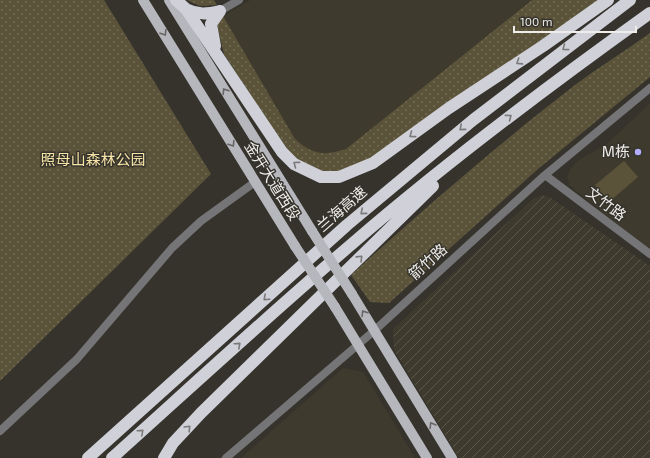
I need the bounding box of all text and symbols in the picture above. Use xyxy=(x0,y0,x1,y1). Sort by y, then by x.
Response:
scale bar xyxy=(514,8,636,34)
text: 100 m xyxy=(520,14,552,28)
one-way arrow xyxy=(159,29,166,36)
one-way arrow xyxy=(562,44,569,51)
one-way arrow xyxy=(516,57,523,65)
one-way arrow xyxy=(222,88,230,95)
one-way arrow xyxy=(504,115,511,122)
one-way arrow xyxy=(460,124,467,131)
one-way arrow xyxy=(409,130,416,137)
street label: 金开大道西段 xyxy=(241,138,304,223)
one-way arrow xyxy=(227,140,234,147)
place label: M栋 xyxy=(602,142,630,160)
marker: M栋 xyxy=(633,147,643,157)
park label: 照母山森林公园 xyxy=(40,150,146,168)
one-way arrow xyxy=(294,162,301,169)
street label: 兰海高速 xyxy=(313,182,370,235)
street label: 文竹路 xyxy=(583,182,630,224)
one-way arrow xyxy=(360,207,367,214)
street label: 箭竹路 xyxy=(405,240,450,283)
one-way arrow xyxy=(355,255,363,262)
one-way arrow xyxy=(263,293,270,300)
one-way arrow xyxy=(362,311,369,318)
one-way arrow xyxy=(233,343,241,350)
one-way arrow xyxy=(429,422,436,429)
one-way arrow xyxy=(183,425,191,433)
one-way arrow xyxy=(137,430,144,437)

